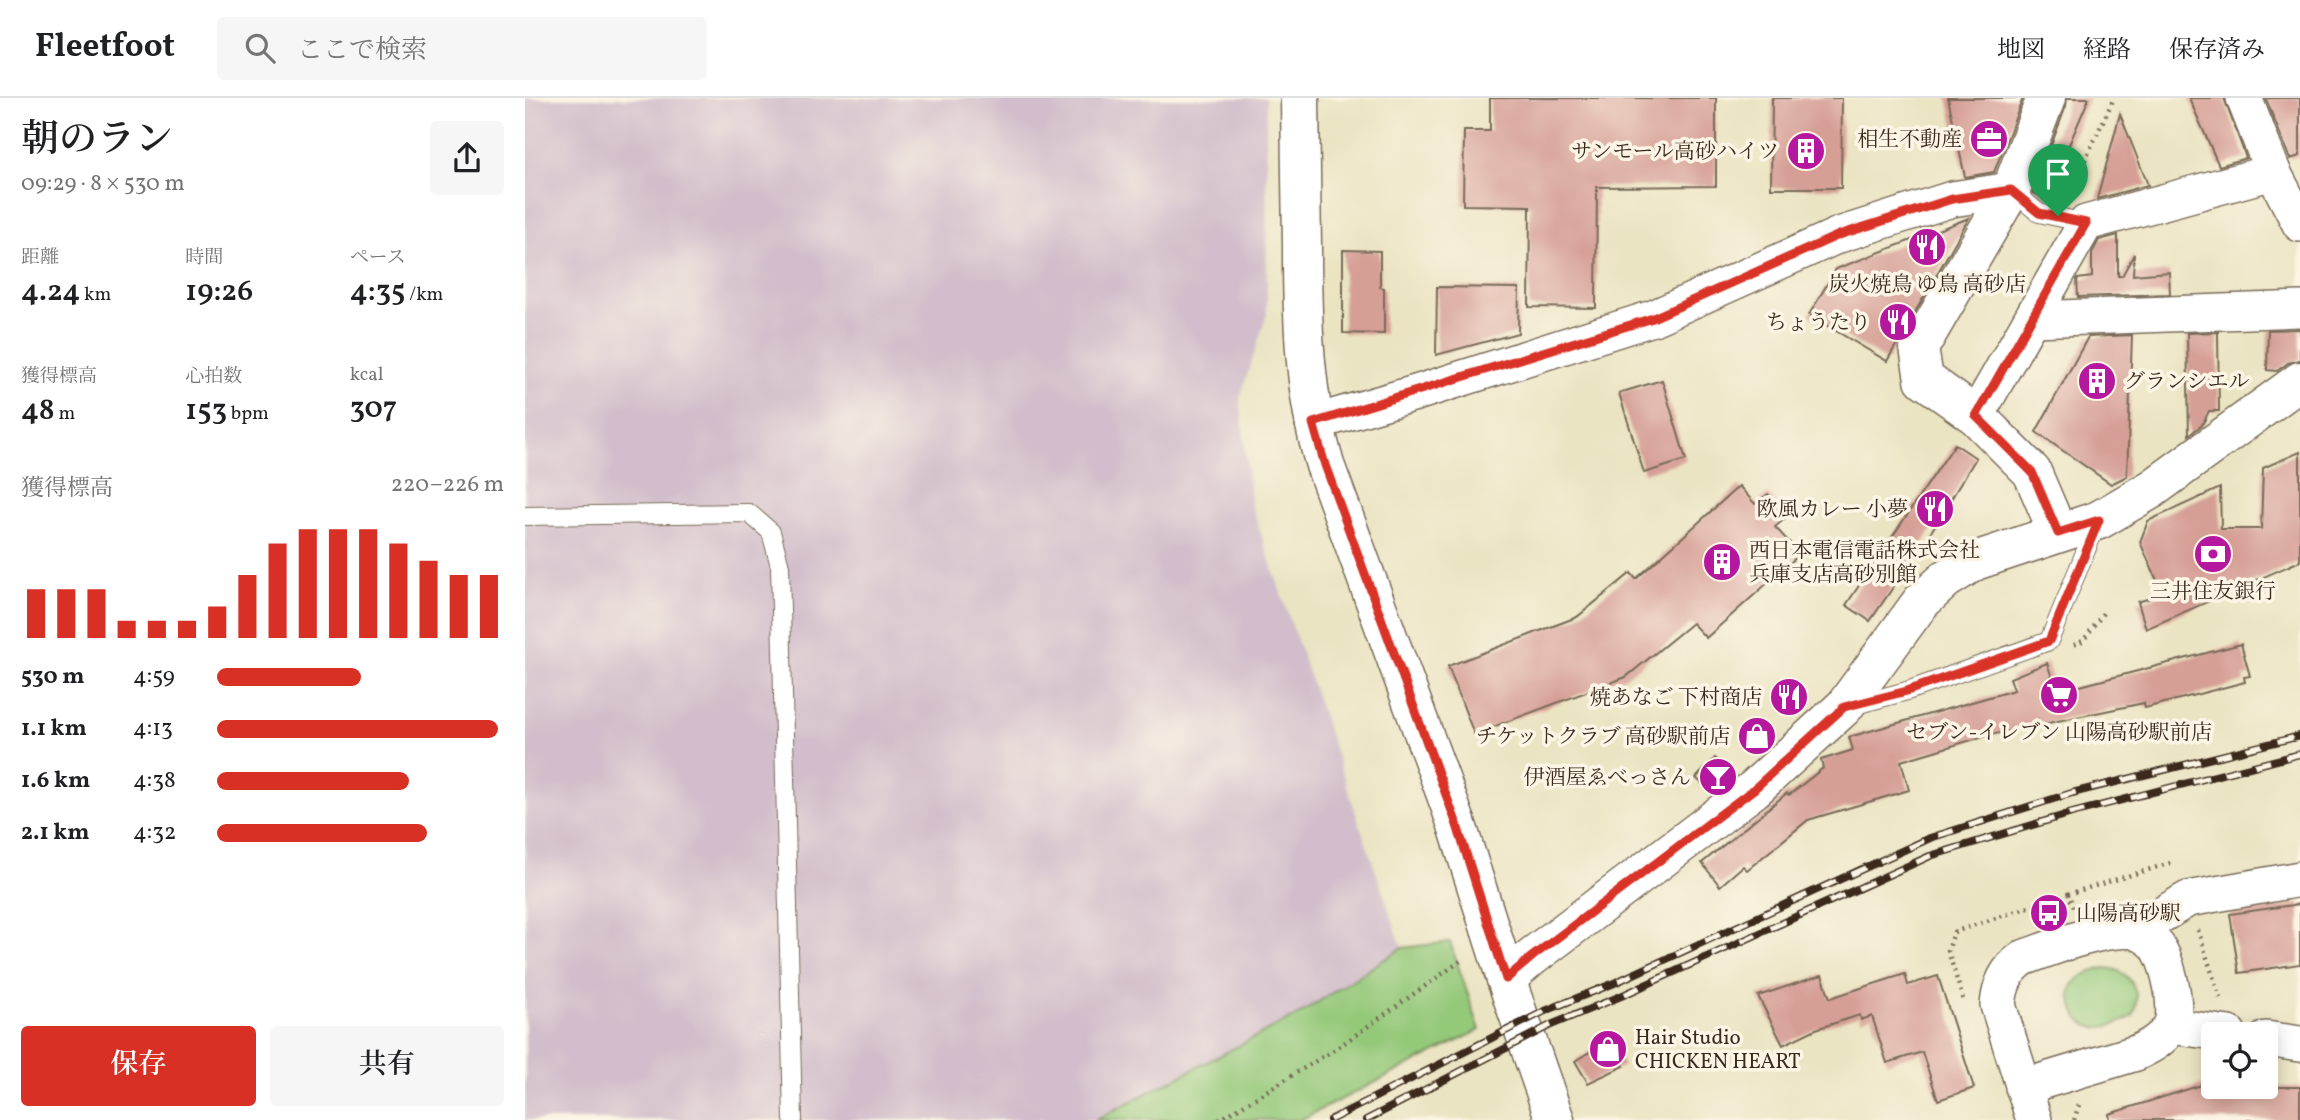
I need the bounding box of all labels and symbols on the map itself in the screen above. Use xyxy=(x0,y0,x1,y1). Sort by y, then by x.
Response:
office icon: 相生不動産 xyxy=(1968,118,2010,160)
place label: 相生不動産 xyxy=(1857,126,1962,155)
building icon: サンモール高砂ハイツ xyxy=(1785,130,1827,172)
place label: サンモール高砂ハイツ xyxy=(1571,138,1779,167)
pin xyxy=(2028,144,2088,216)
restaurant icon: 炭火焼鳥 ゆ鳥 高砂店 xyxy=(1906,226,1948,268)
place label: 炭火焼鳥 ゆ鳥 高砂店 xyxy=(1828,271,2026,300)
restaurant icon: ちょうたり xyxy=(1877,301,1919,343)
place label: ちょうたり xyxy=(1766,309,1871,338)
building icon: グランシエル xyxy=(2076,360,2118,402)
place label: グランシエル xyxy=(2124,368,2249,397)
restaurant icon: 欧風カレー 小夢 xyxy=(1914,488,1956,530)
place label: 欧風カレー 小夢 xyxy=(1757,496,1908,525)
bank icon: 三井住友銀行 xyxy=(2192,533,2234,575)
place label: 西日本電信電話株式会社 兵庫支店高砂別館 xyxy=(1749,537,1980,590)
building icon: 西日本電信電話株式会社 兵庫支店高砂別館 xyxy=(1701,541,1743,583)
place label: 三井住友銀行 xyxy=(2150,578,2276,607)
supermarket icon: セブン-イレブン 山陽高砂駅前店 xyxy=(2038,674,2080,716)
restaurant icon: 焼あなご 下村商店 xyxy=(1768,676,1810,718)
place label: 焼あなご 下村商店 xyxy=(1590,684,1762,713)
shop icon: チケットクラブ 高砂駅前店 xyxy=(1736,715,1778,757)
place label: セブン-イレブン 山陽高砂駅前店 xyxy=(1906,719,2212,748)
place label: チケットクラブ 高砂駅前店 xyxy=(1476,723,1730,752)
bar icon: 伊酒屋ゑべっさん xyxy=(1697,756,1739,798)
place label: 伊酒屋ゑべっさん xyxy=(1523,764,1691,793)
bus stop icon: 山陽高砂駅 xyxy=(2028,892,2070,934)
place label: 山陽高砂駅 xyxy=(2076,900,2181,929)
place label: Hair Studio CHICKEN HEART xyxy=(1635,1024,1801,1077)
shop icon: Hair Studio CHICKEN HEART xyxy=(1587,1028,1629,1070)

